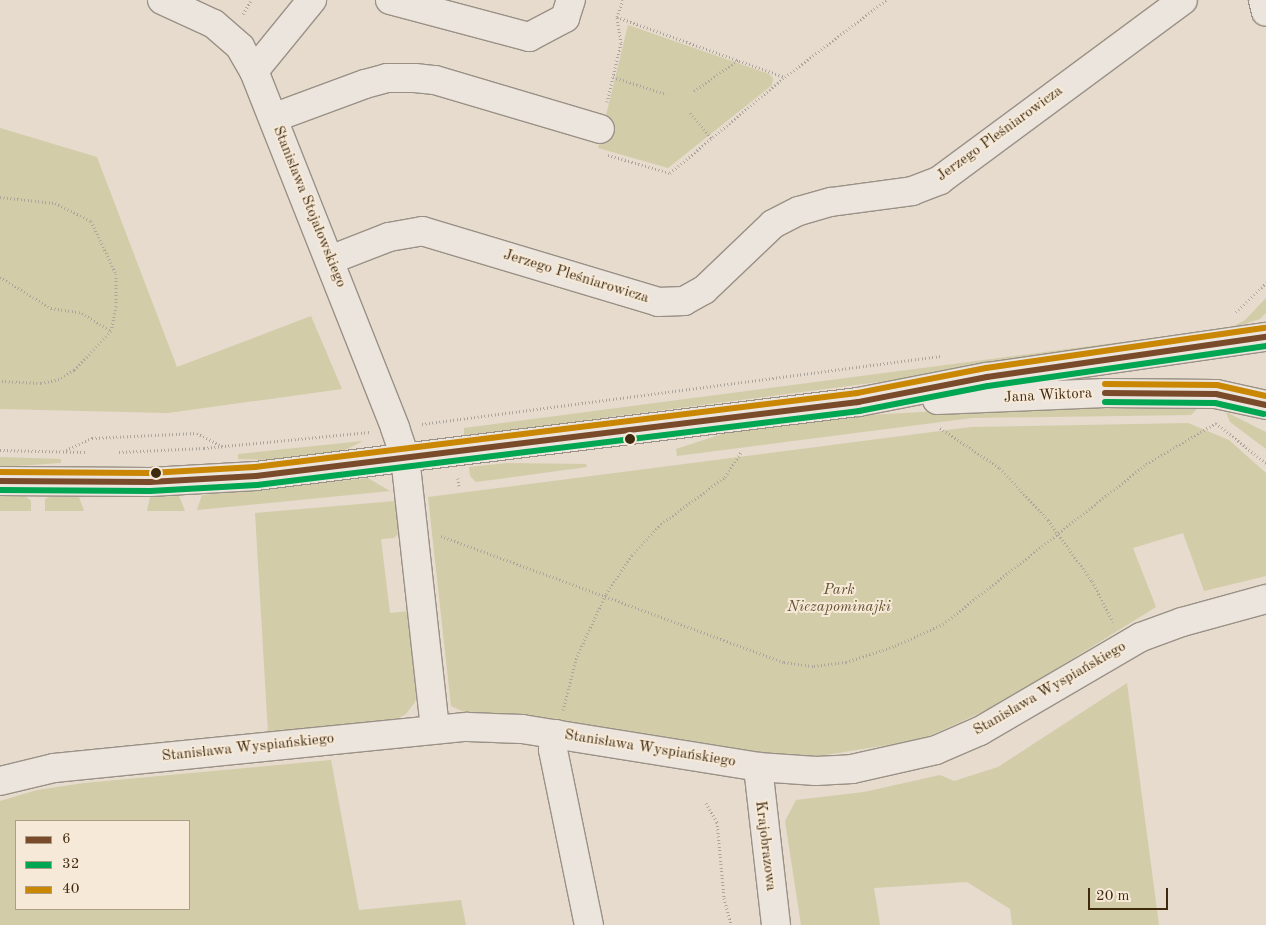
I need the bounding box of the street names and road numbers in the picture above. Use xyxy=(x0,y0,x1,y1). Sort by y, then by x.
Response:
street label: Jerzego Pleśniarowicza xyxy=(934,82,1066,186)
street label: Stanisława Stojałowskiego xyxy=(268,124,350,290)
street label: Jerzego Pleśniarowicza xyxy=(501,246,651,308)
street label: Jana Wiktora xyxy=(1003,385,1093,407)
street label: Stanisława Wyspiańskiego xyxy=(971,638,1129,740)
street label: Stanisława Wyspiańskiego xyxy=(563,727,737,771)
street label: Stanisława Wyspiańskiego xyxy=(161,730,335,766)
street label: Krajobrazowa xyxy=(751,800,779,892)

